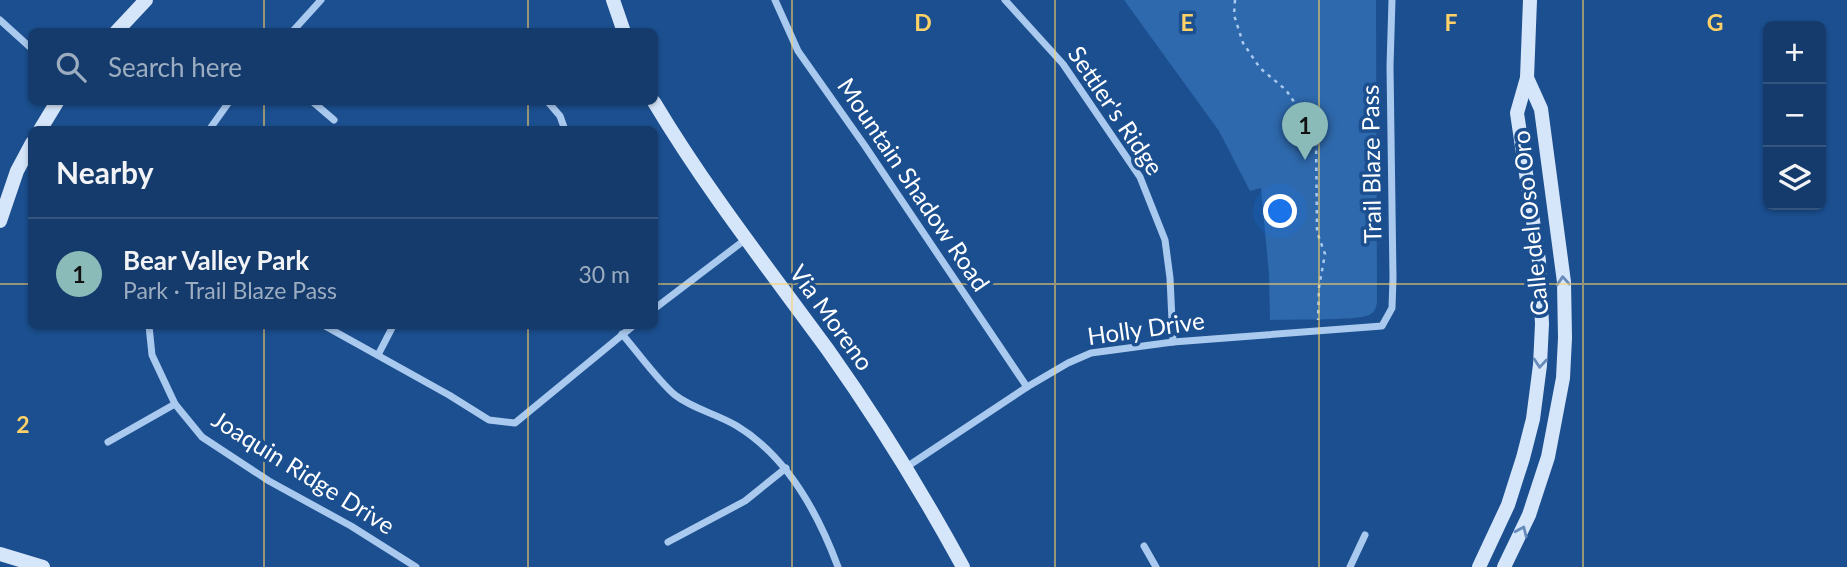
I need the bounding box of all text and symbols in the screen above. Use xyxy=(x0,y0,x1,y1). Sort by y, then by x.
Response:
text: D xyxy=(914,8,932,36)
text: E xyxy=(1180,8,1194,36)
text: F xyxy=(1444,8,1458,36)
text: G xyxy=(1707,8,1723,36)
map controls xyxy=(1763,21,1826,210)
button: + xyxy=(1763,21,1826,84)
search box xyxy=(28,28,658,105)
street label: Settler's Ridge xyxy=(1062,40,1170,180)
icon: search xyxy=(52,48,90,86)
text: Search here xyxy=(108,51,242,83)
street label: Mountain Shadow Road xyxy=(832,72,996,296)
street label: Trail Blaze Pass xyxy=(1355,84,1386,244)
button: − xyxy=(1763,84,1826,147)
pin: 1 xyxy=(1282,102,1328,160)
street label: Calle del Oso Oro xyxy=(1505,129,1554,317)
button: layers xyxy=(1763,147,1826,210)
text: Nearby xyxy=(56,154,154,190)
your location xyxy=(1263,194,1297,228)
text: Bear Valley Park xyxy=(123,244,309,276)
street label: Via Moreno xyxy=(784,259,880,376)
text: 1 xyxy=(72,260,86,288)
text: 30 m xyxy=(579,260,630,288)
one-way arrow xyxy=(1556,275,1571,286)
text: Park · Trail Blaze Pass xyxy=(123,276,337,304)
street label: Holly Drive xyxy=(1085,305,1206,350)
one-way arrow xyxy=(1533,358,1548,369)
street label: Joaquin Ridge Drive xyxy=(207,404,400,540)
text: 2 xyxy=(16,410,30,438)
one-way arrow xyxy=(1514,525,1528,538)

